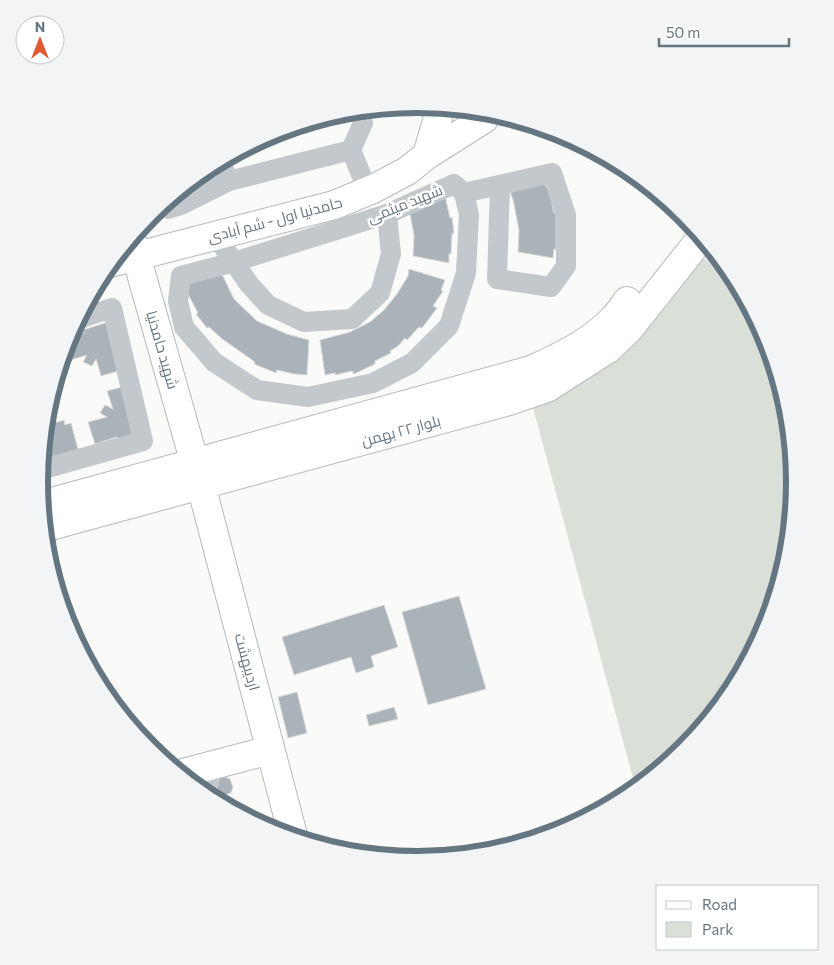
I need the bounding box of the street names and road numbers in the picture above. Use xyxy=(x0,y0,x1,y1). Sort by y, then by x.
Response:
street label: شهید میثمی xyxy=(364,180,446,228)
street label: حامدنیا اول - شم آبادی xyxy=(205,192,345,248)
street label: شهید حامدنیا xyxy=(141,308,183,392)
street label: بلوار ۲۲ بهمن xyxy=(359,411,443,451)
street label: اردیبهشت xyxy=(230,631,264,693)

